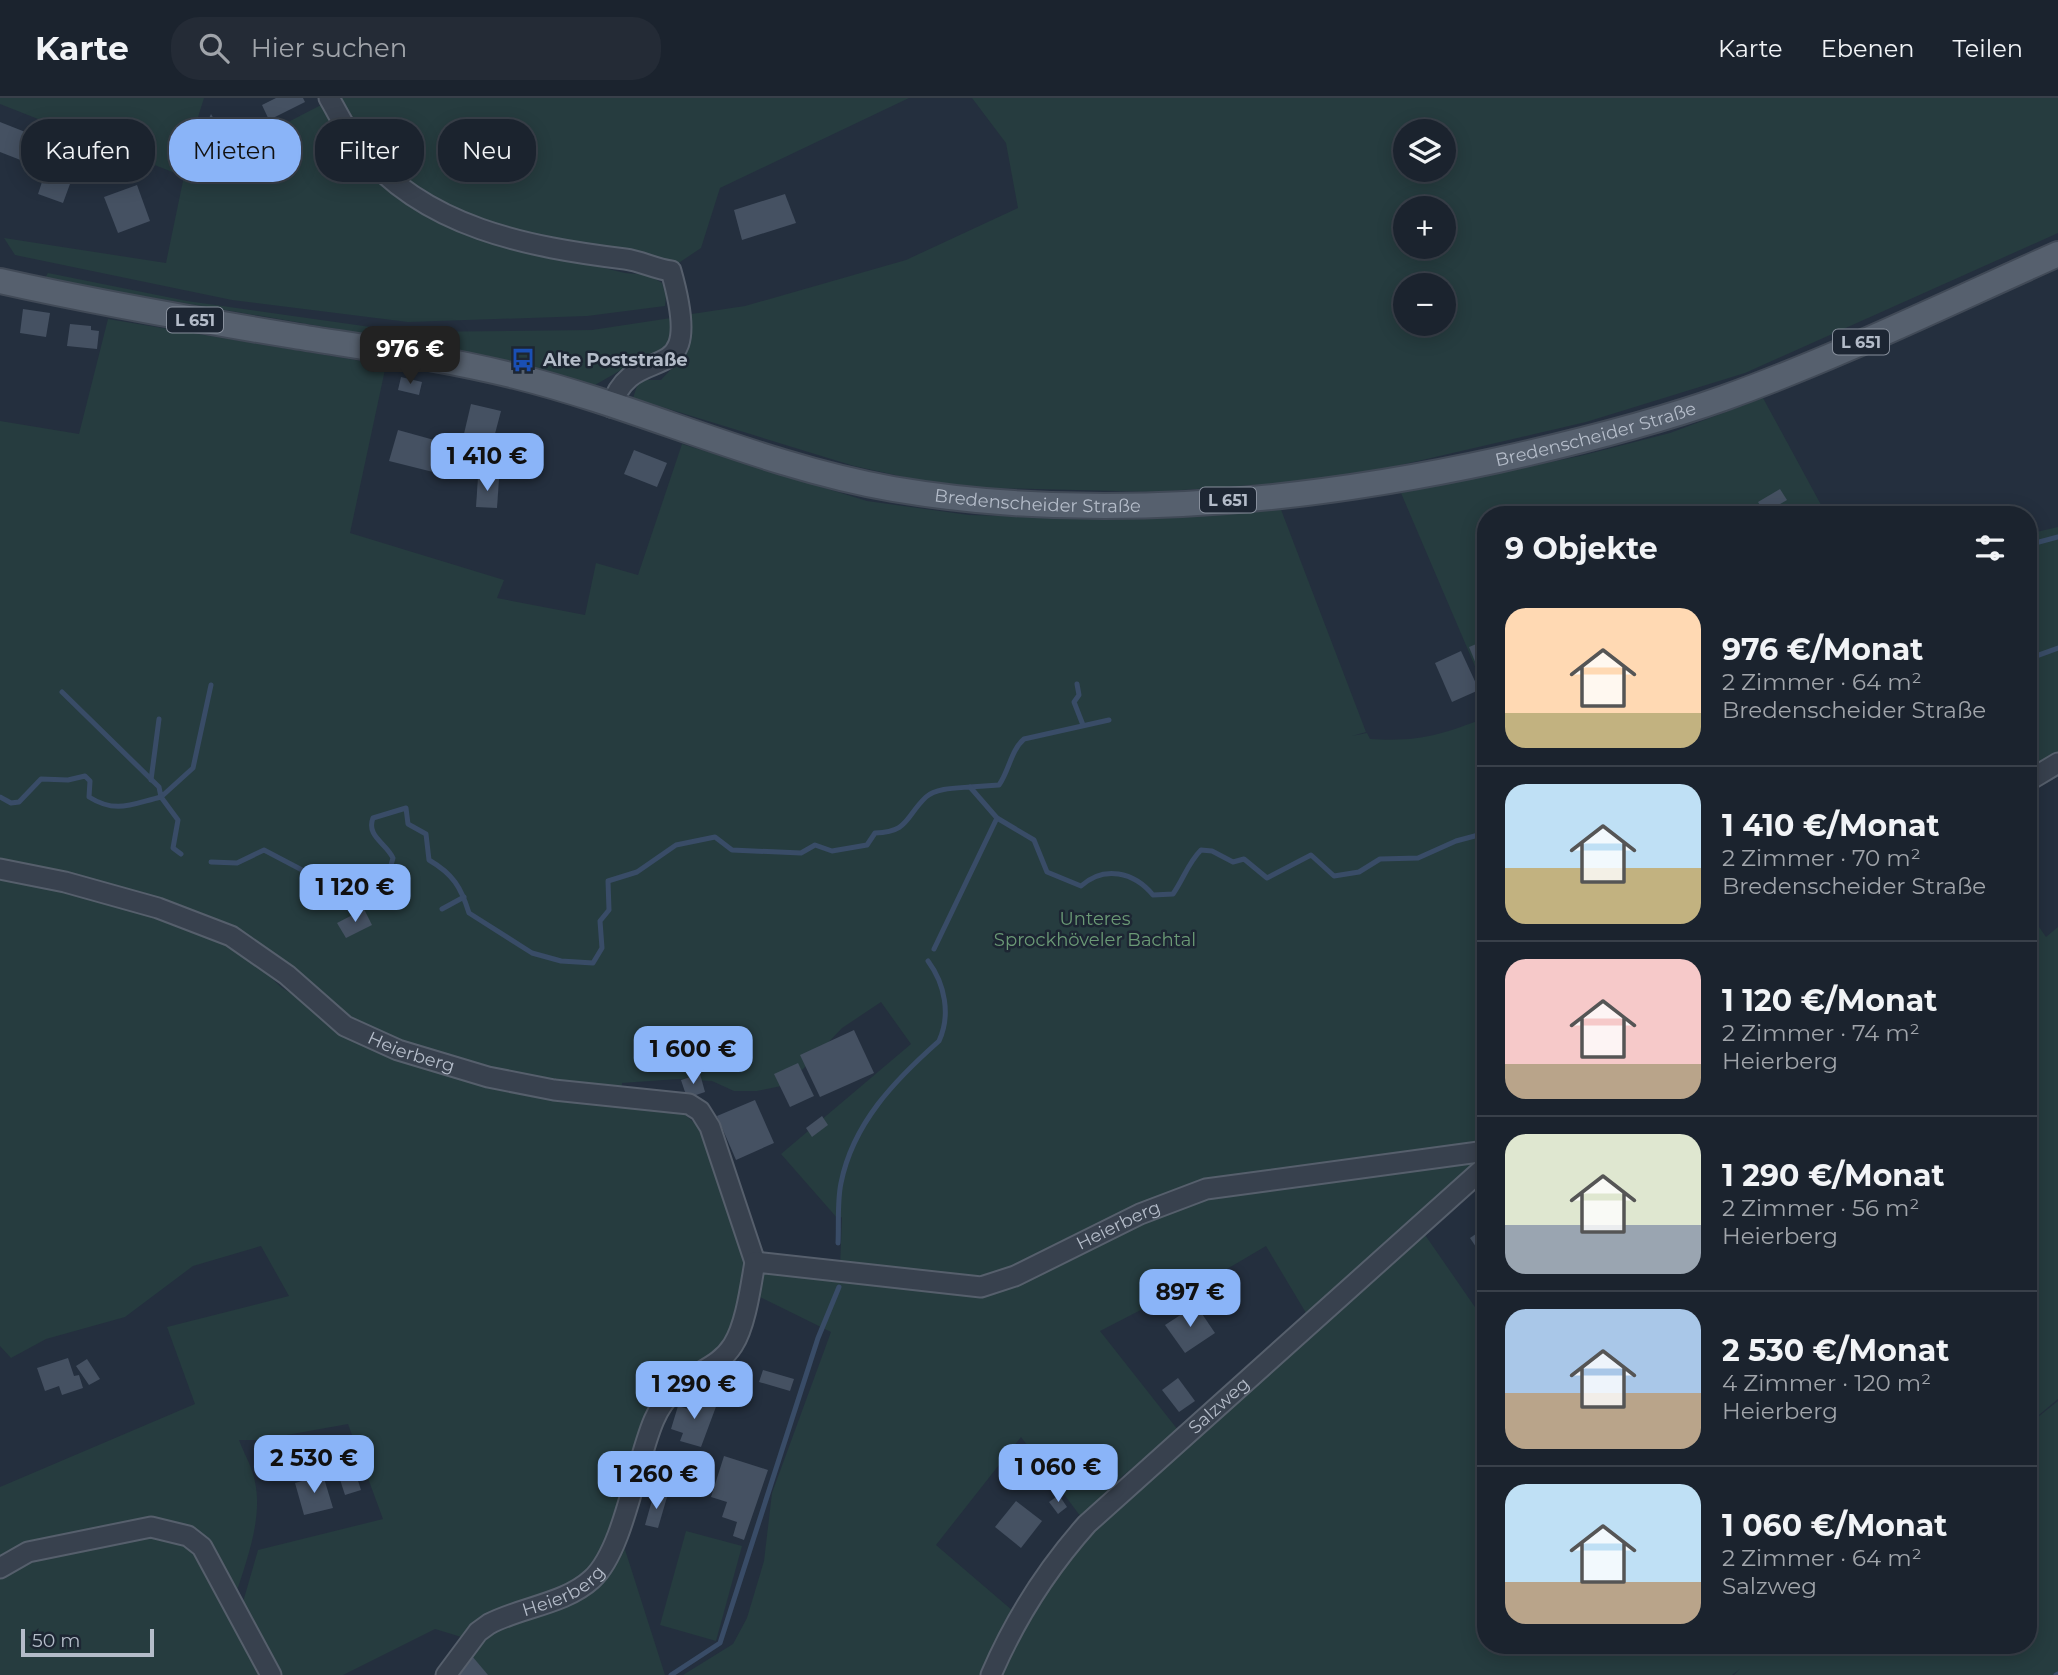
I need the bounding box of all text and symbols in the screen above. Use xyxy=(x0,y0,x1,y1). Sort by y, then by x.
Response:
search box xyxy=(171,17,661,80)
text: Karte xyxy=(35,28,129,68)
icon: search xyxy=(195,29,233,67)
text: Hier suchen xyxy=(251,32,407,64)
text: Karte xyxy=(1718,34,1783,63)
text: Ebenen xyxy=(1821,34,1914,63)
text: Teilen xyxy=(1952,34,2023,63)
chip: Kaufen xyxy=(21,119,155,182)
chip: Mieten xyxy=(169,119,301,182)
chip: Filter xyxy=(315,119,424,182)
chip: Neu xyxy=(438,119,536,182)
map controls xyxy=(1393,119,1456,336)
button: layers xyxy=(1393,119,1456,182)
button: + xyxy=(1393,196,1456,259)
button: − xyxy=(1393,273,1456,336)
road number: L 651 xyxy=(167,308,223,332)
pin: 976 € xyxy=(361,327,459,386)
road number: L 651 xyxy=(1833,330,1889,354)
text: 976 € xyxy=(376,335,444,363)
bus stop icon: Alte Poststraße xyxy=(509,346,537,374)
place label: Alte Poststraße xyxy=(542,349,688,371)
street label: Bredenscheider Straße xyxy=(1493,397,1699,471)
pin: 1 410 € xyxy=(422,434,552,493)
text: 1 410 € xyxy=(447,442,527,470)
street label: Bredenscheider Straße xyxy=(933,484,1141,517)
road number: L 651 xyxy=(1200,488,1256,512)
icon: filters xyxy=(1971,529,2009,567)
text: 9 Objekte xyxy=(1505,530,1658,567)
text: 976 €/Monat xyxy=(1722,631,1923,668)
icon: home xyxy=(1561,636,1645,720)
text: 2 Zimmer · 64 m² xyxy=(1722,668,1922,696)
text: Bredenscheider Straße xyxy=(1722,696,1986,724)
text: 1 410 €/Monat xyxy=(1722,807,1939,844)
icon: home xyxy=(1561,812,1645,896)
text: 2 Zimmer · 70 m² xyxy=(1722,844,1921,872)
pin: 1 120 € xyxy=(290,864,420,924)
text: Bredenscheider Straße xyxy=(1722,872,1986,900)
text: 1 120 € xyxy=(316,873,394,901)
park label: Unteres Sprockhöveler Bachtal xyxy=(994,908,1196,951)
text: 1 120 €/Monat xyxy=(1722,982,1937,1019)
icon: home xyxy=(1561,987,1645,1071)
text: 2 Zimmer · 74 m² xyxy=(1722,1019,1920,1047)
pin: 1 600 € xyxy=(628,1026,758,1086)
street label: Heierberg xyxy=(364,1027,457,1077)
text: 1 600 € xyxy=(650,1035,736,1063)
text: Heierberg xyxy=(1722,1047,1838,1075)
text: 1 290 €/Monat xyxy=(1722,1157,1945,1194)
icon: home xyxy=(1561,1162,1645,1246)
text: 2 Zimmer · 56 m² xyxy=(1722,1194,1919,1222)
street label: Heierberg xyxy=(1073,1196,1164,1255)
text: Heierberg xyxy=(1722,1222,1838,1250)
pin: 897 € xyxy=(1141,1270,1239,1329)
text: 897 € xyxy=(1155,1278,1225,1306)
text: 2 530 €/Monat xyxy=(1722,1332,1949,1369)
icon: home xyxy=(1561,1337,1645,1421)
pin: 1 290 € xyxy=(629,1362,759,1421)
text: 4 Zimmer · 120 m² xyxy=(1722,1369,1931,1397)
text: 1 290 € xyxy=(652,1370,736,1398)
street label: Salzweg xyxy=(1184,1373,1254,1439)
text: Heierberg xyxy=(1722,1397,1838,1425)
pin: 2 530 € xyxy=(249,1436,379,1495)
text: 2 530 € xyxy=(270,1444,358,1472)
pin: 1 060 € xyxy=(993,1444,1123,1504)
pin: 1 260 € xyxy=(591,1452,721,1511)
text: 1 060 € xyxy=(1015,1453,1101,1481)
text: 1 260 € xyxy=(614,1460,698,1488)
text: 1 060 €/Monat xyxy=(1722,1507,1947,1544)
icon: home xyxy=(1561,1512,1645,1596)
text: 2 Zimmer · 64 m² xyxy=(1722,1544,1922,1572)
street label: Heierberg xyxy=(520,1562,610,1621)
text: Salzweg xyxy=(1722,1572,1817,1600)
scale bar xyxy=(21,1626,154,1658)
text: 50 m xyxy=(32,1629,80,1652)

